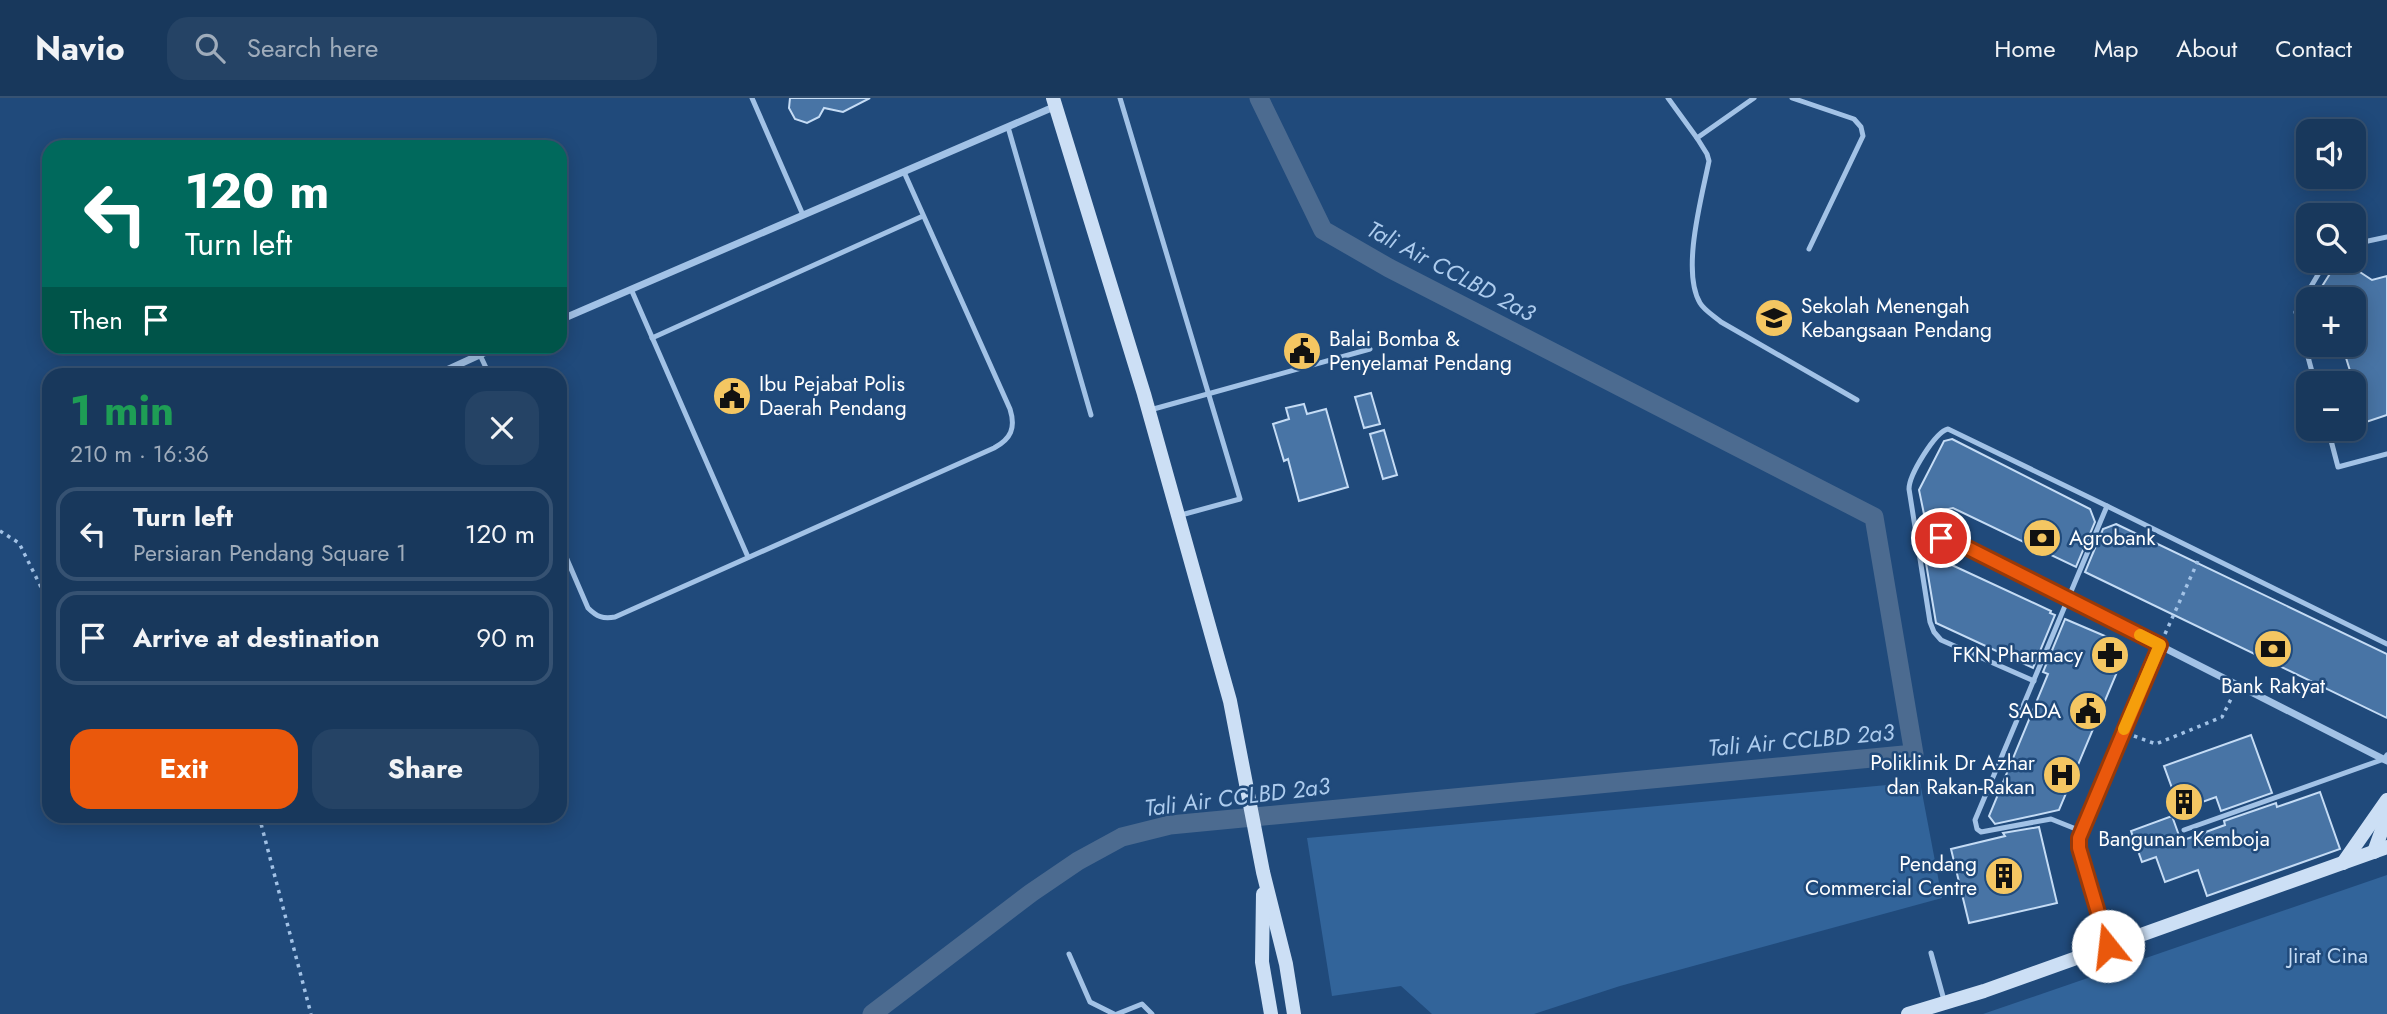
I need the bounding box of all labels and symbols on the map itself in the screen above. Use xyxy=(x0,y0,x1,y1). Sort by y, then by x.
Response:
water label: Tali Air CCLBD 2a3 xyxy=(1361,212,1542,330)
place label: Sekolah Menengah Kebangsaan Pendang xyxy=(1801,291,1992,345)
school or university icon: Sekolah Menengah Kebangsaan Pendang xyxy=(1753,297,1795,339)
place label: Balai Bomba & Penyelamat Pendang xyxy=(1329,324,1512,378)
public building icon: Balai Bomba & Penyelamat Pendang xyxy=(1281,330,1323,372)
place label: Ibu Pejabat Polis Daerah Pendang xyxy=(759,369,907,423)
public building icon: Ibu Pejabat Polis Daerah Pendang xyxy=(711,375,753,417)
pin xyxy=(1911,508,1971,568)
bank icon: Agrobank xyxy=(2021,517,2063,559)
place label: Agrobank xyxy=(2069,523,2156,553)
bank icon: Bank Rakyat xyxy=(2252,628,2294,670)
pharmacy icon: FKN Pharmacy xyxy=(2089,634,2131,676)
place label: FKN Pharmacy xyxy=(1952,640,2084,670)
place label: Bank Rakyat xyxy=(2221,671,2325,701)
public building icon: SADA xyxy=(2067,690,2109,732)
place label: SADA xyxy=(2008,696,2061,726)
water label: Tali Air CCLBD 2a3 xyxy=(1707,715,1896,765)
place label: Poliklinik Dr Azhar dan Rakan-Rakan xyxy=(1870,748,2036,802)
hospital icon: Poliklinik Dr Azhar dan Rakan-Rakan xyxy=(2041,754,2083,796)
water label: Tali Air CCLBD 2a3 xyxy=(1142,769,1332,825)
building icon: Bangunan Kemboja xyxy=(2163,781,2205,823)
place label: Bangunan Kemboja xyxy=(2098,824,2270,854)
place label: Pendang Commercial Centre xyxy=(1805,849,1977,903)
building icon: Pendang Commercial Centre xyxy=(1983,855,2025,897)
position arrow xyxy=(2071,909,2145,983)
park label: Jirat Cina xyxy=(2285,941,2368,971)

